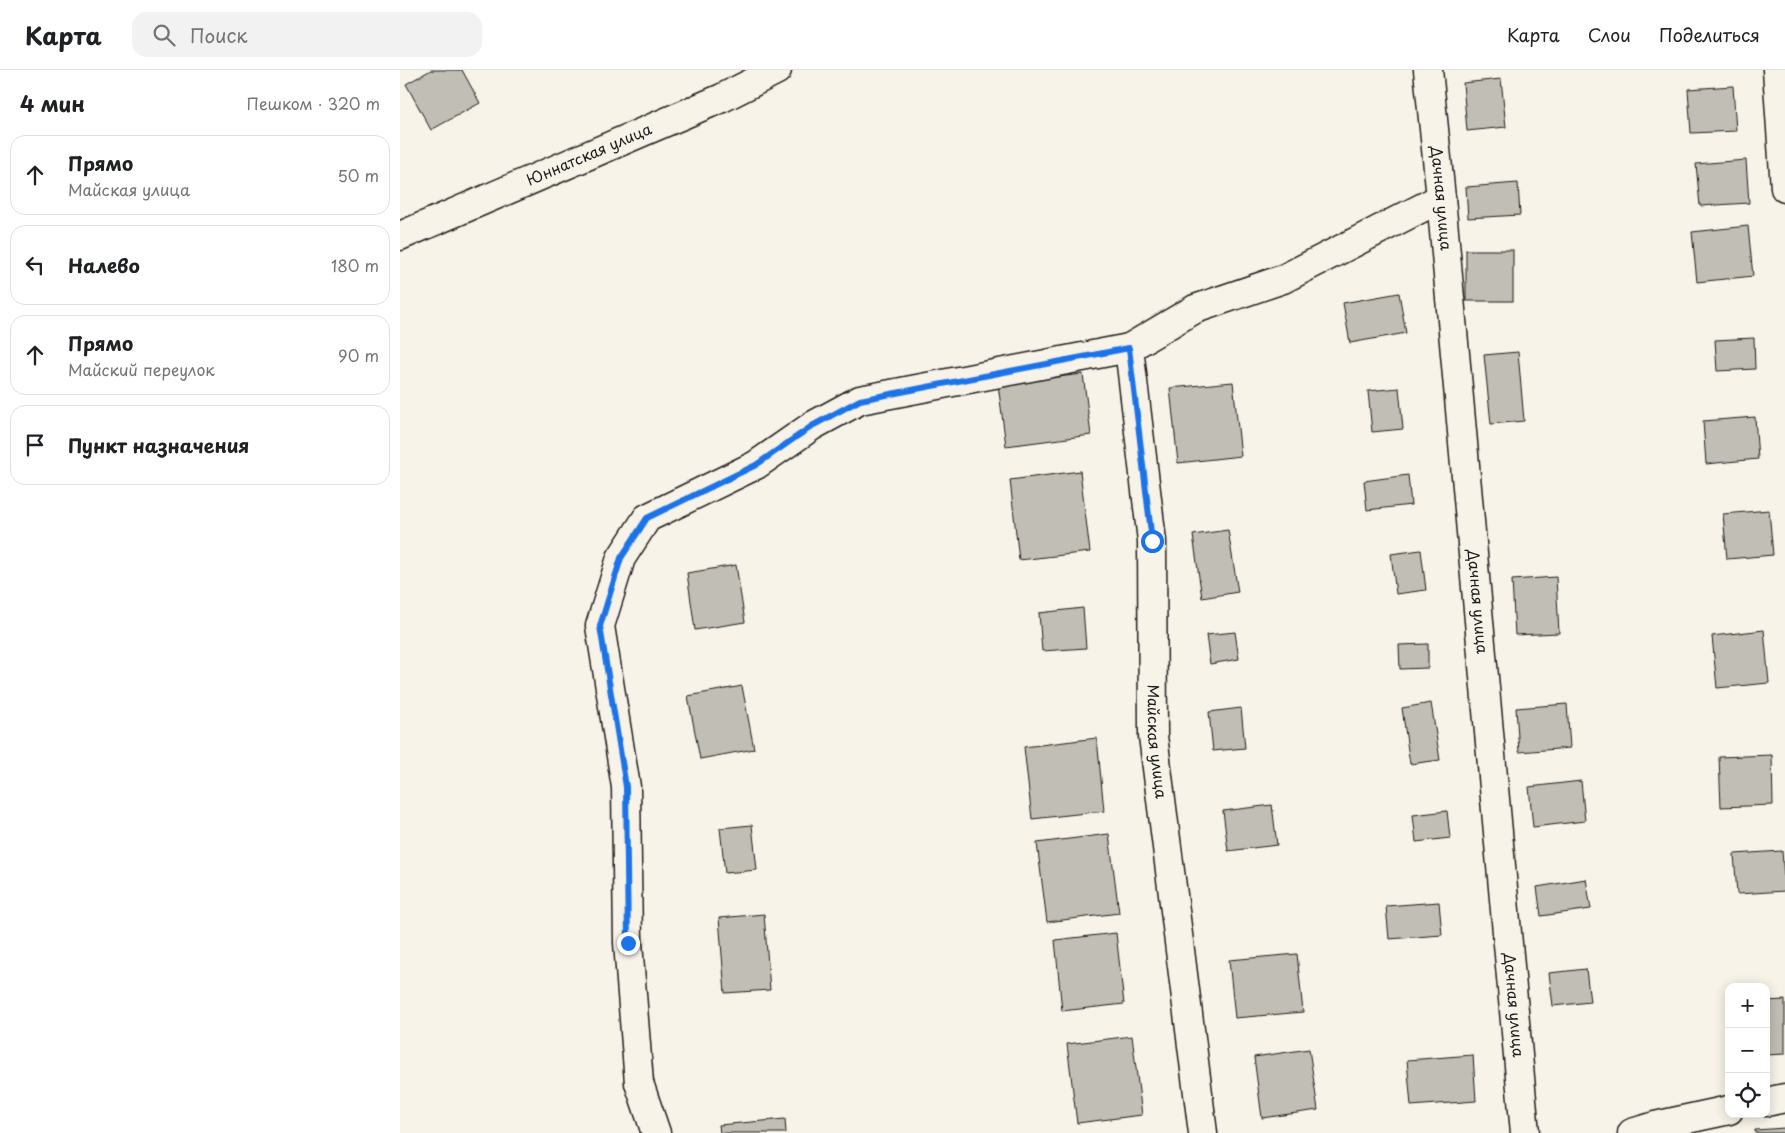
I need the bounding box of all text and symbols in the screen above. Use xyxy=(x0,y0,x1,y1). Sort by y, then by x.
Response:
search box xyxy=(132,12,482,57)
text: Карта xyxy=(25,17,102,53)
icon: search xyxy=(150,21,178,49)
text: Поиск xyxy=(190,21,248,49)
text: Карта xyxy=(1507,21,1560,48)
text: Слои xyxy=(1588,21,1631,48)
text: Поделиться xyxy=(1659,21,1760,48)
text: 4 мин xyxy=(20,87,85,119)
text: Пешком · 320 m xyxy=(247,91,380,115)
street label: Юннатская улица xyxy=(523,116,656,190)
street label: Дачная улица xyxy=(1426,144,1459,252)
text: Прямо xyxy=(68,149,133,177)
icon: ahead xyxy=(21,161,49,189)
text: 50 m xyxy=(338,163,379,187)
text: Майская улица xyxy=(68,177,190,201)
icon: left xyxy=(21,251,49,279)
text: Налево xyxy=(68,251,140,279)
text: 180 m xyxy=(331,253,379,277)
text: Прямо xyxy=(68,329,133,357)
icon: ahead xyxy=(21,341,49,369)
text: 90 m xyxy=(338,343,379,367)
text: Майский переулок xyxy=(68,357,215,381)
icon: arrive xyxy=(21,431,49,459)
text: Пункт назначения xyxy=(68,431,249,459)
route start xyxy=(1141,530,1164,553)
street label: Дачная улица xyxy=(1463,547,1495,655)
street label: Майская улица xyxy=(1143,684,1174,800)
route end xyxy=(617,932,640,955)
street label: Дачная улица xyxy=(1499,951,1531,1059)
map controls xyxy=(1725,983,1770,1118)
button: + xyxy=(1725,983,1770,1028)
button: − xyxy=(1725,1028,1770,1073)
button: locate xyxy=(1725,1073,1770,1118)

